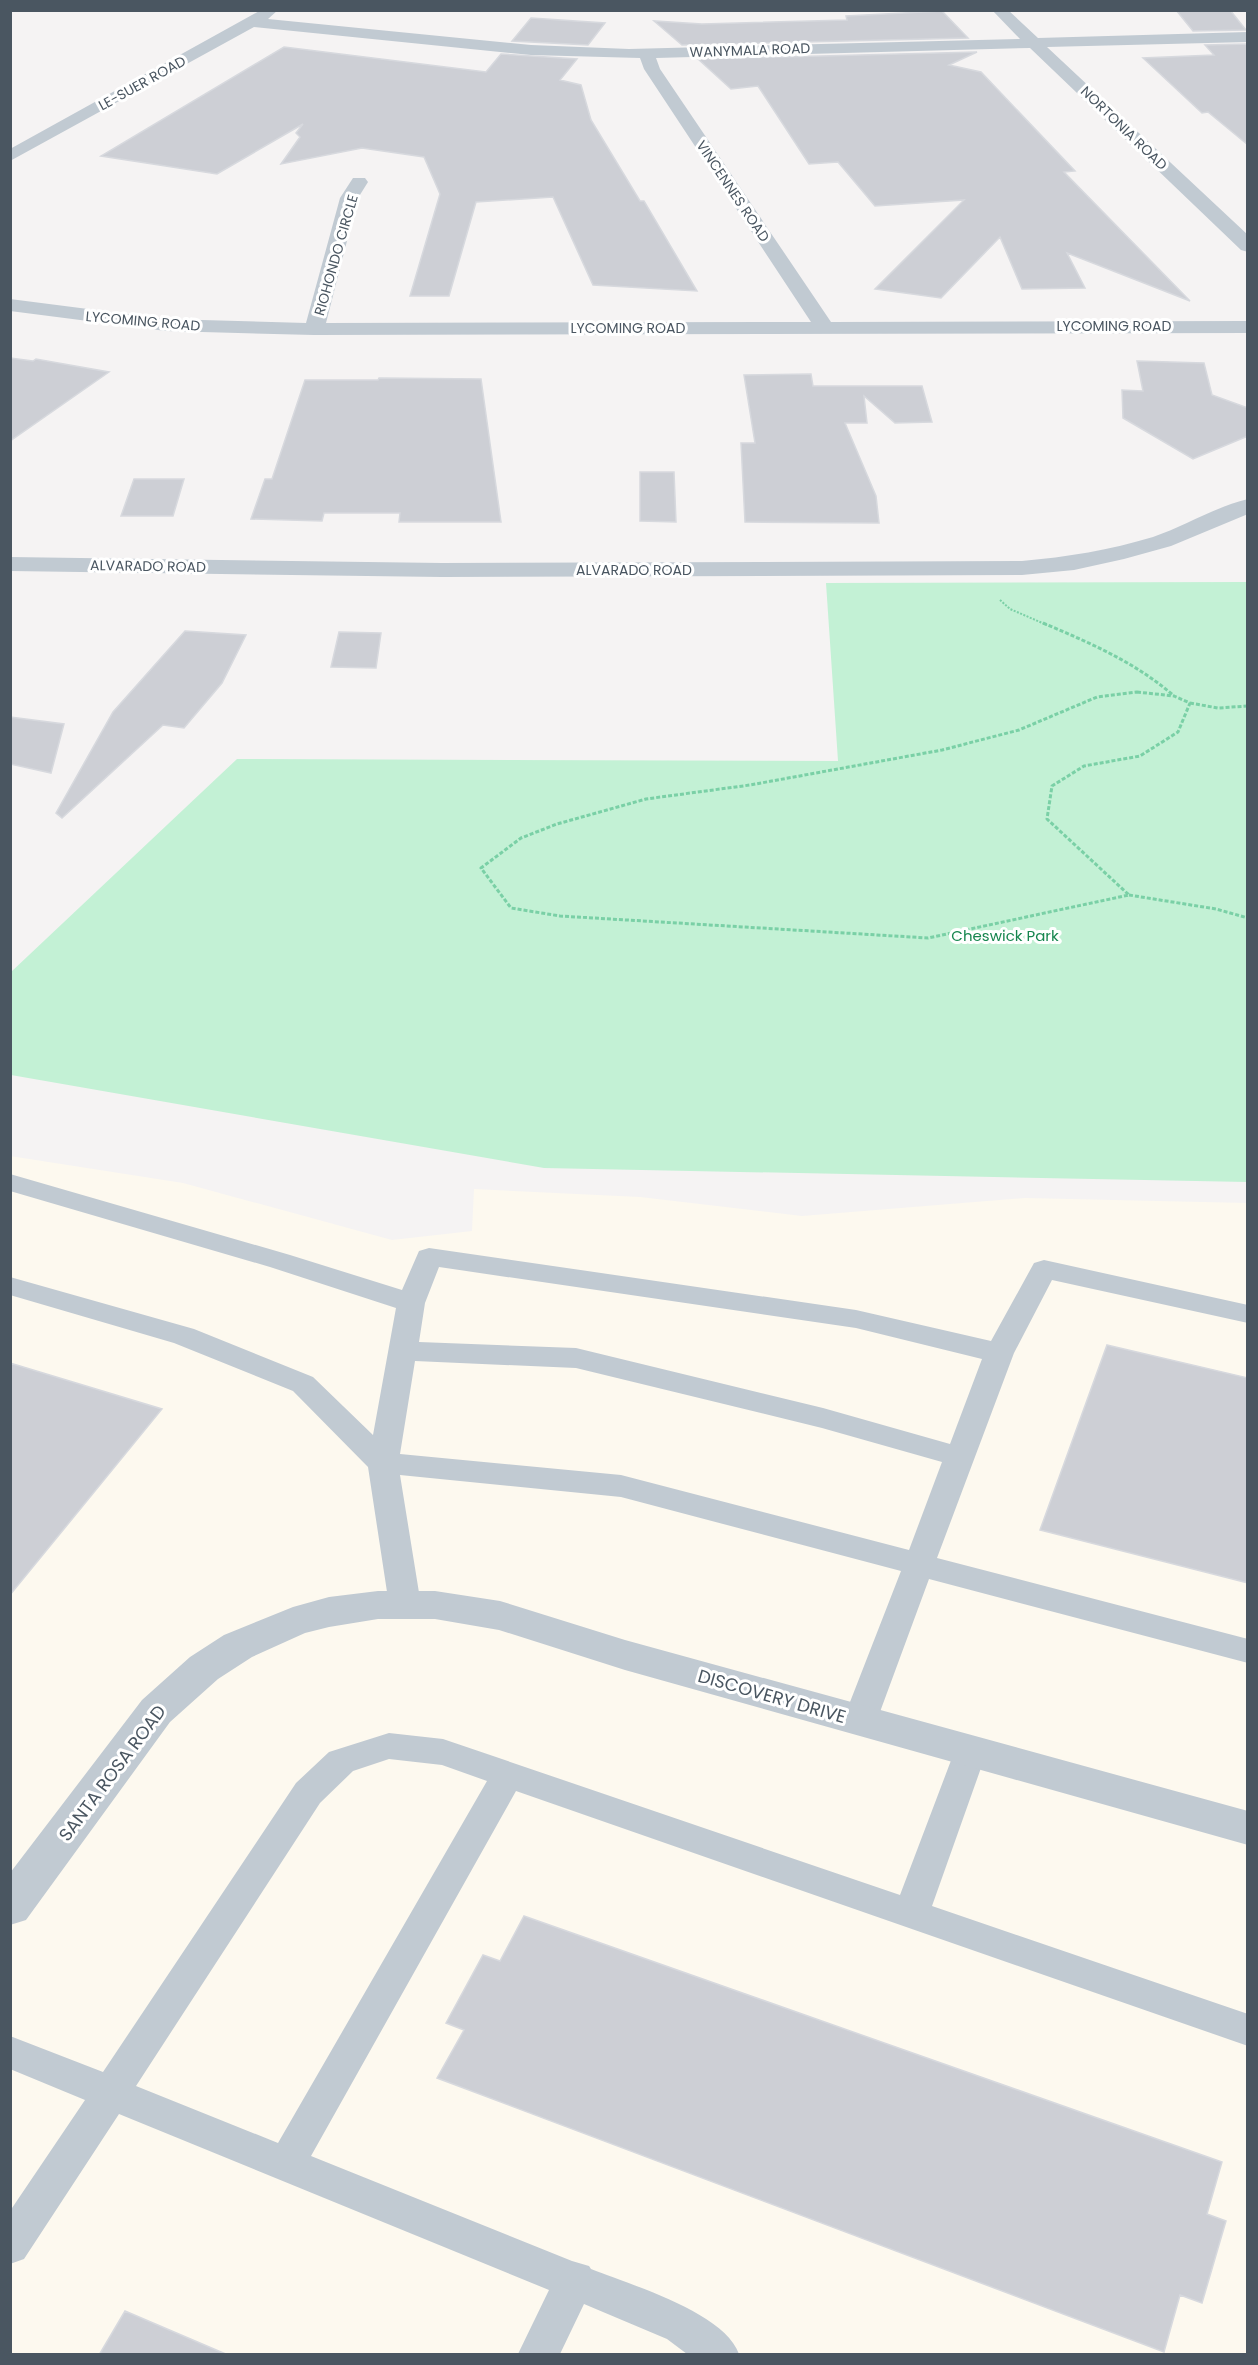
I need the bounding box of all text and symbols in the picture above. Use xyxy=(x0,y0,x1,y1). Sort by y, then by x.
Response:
street label: WANYMALA ROAD xyxy=(689,38,811,62)
street label: LE-SUER ROAD xyxy=(95,51,189,115)
street label: NORTONIA ROAD xyxy=(1076,81,1172,175)
street label: VINCENNES ROAD xyxy=(692,136,774,246)
street label: RIOHONDO CIRCLE xyxy=(309,192,363,318)
street label: LYCOMING ROAD xyxy=(85,306,201,336)
street label: LYCOMING ROAD xyxy=(1057,316,1172,336)
street label: LYCOMING ROAD xyxy=(571,318,686,338)
street label: ALVARADO ROAD xyxy=(90,555,206,577)
street label: ALVARADO ROAD xyxy=(576,560,692,580)
park label: Cheswick Park xyxy=(951,925,1059,946)
street label: DISCOVERY DRIVE xyxy=(695,1663,849,1729)
street label: SANTA ROSA ROAD xyxy=(52,1700,172,1846)

